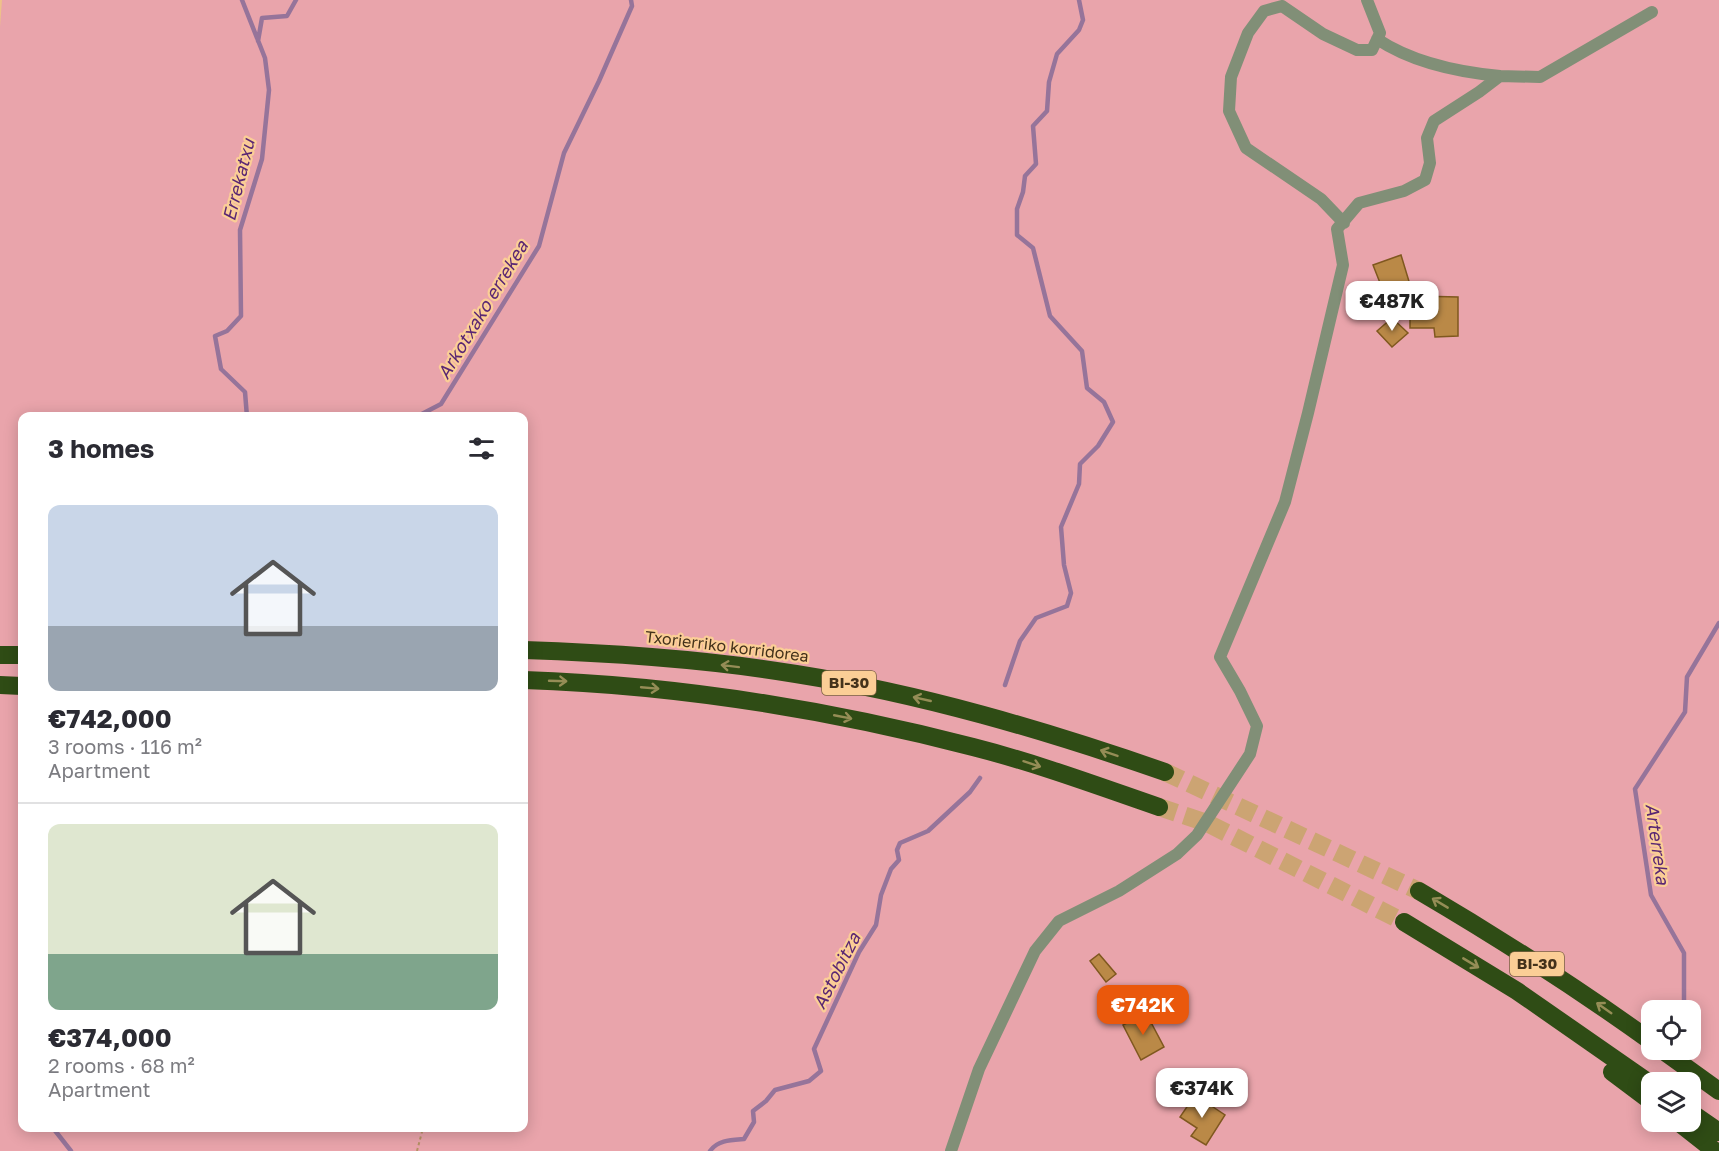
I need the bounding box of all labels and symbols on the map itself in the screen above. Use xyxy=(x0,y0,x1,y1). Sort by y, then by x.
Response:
water label: Errekatxu xyxy=(217,135,259,223)
water label: Arkotxako errekea xyxy=(432,236,533,383)
pin: €487K xyxy=(1350,281,1434,332)
street label: Txorierriko korridorea xyxy=(644,626,810,666)
one-way arrow xyxy=(721,660,741,671)
road number: BI-30 xyxy=(822,671,876,695)
one-way arrow xyxy=(547,676,567,687)
one-way arrow xyxy=(640,683,660,694)
one-way arrow xyxy=(913,693,932,705)
one-way arrow xyxy=(832,712,852,723)
one-way arrow xyxy=(1100,747,1119,758)
one-way arrow xyxy=(1022,760,1041,771)
water label: Arterreka xyxy=(1641,802,1675,887)
one-way arrow xyxy=(1432,896,1449,908)
water label: Astobitza xyxy=(808,928,865,1012)
road number: BI-30 xyxy=(1510,952,1564,976)
one-way arrow xyxy=(1462,958,1479,970)
pin: €742K xyxy=(1101,985,1185,1036)
one-way arrow xyxy=(1596,1002,1612,1014)
pin: €374K xyxy=(1160,1068,1244,1119)

